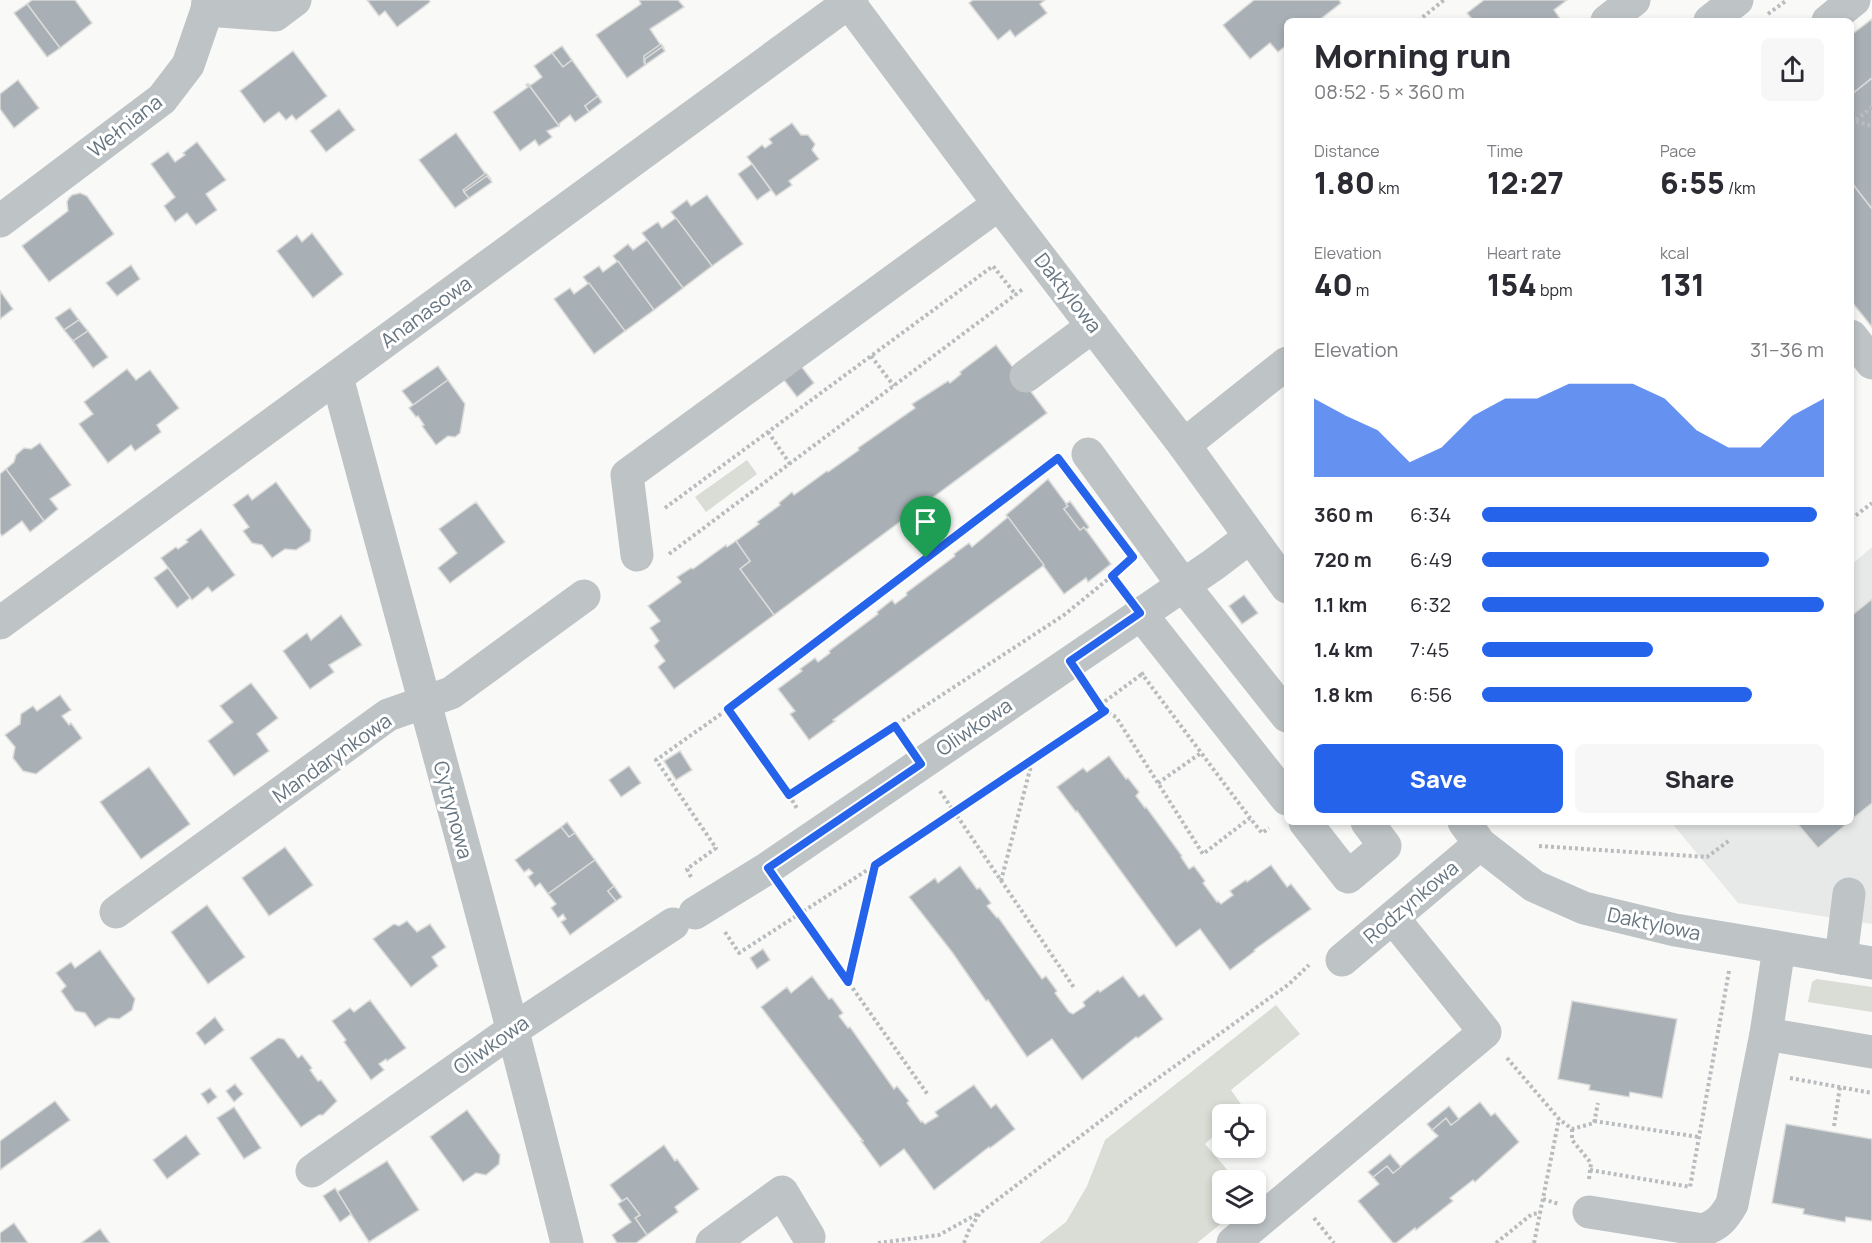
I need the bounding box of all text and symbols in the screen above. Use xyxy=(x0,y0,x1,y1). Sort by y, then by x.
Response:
text: Morning run xyxy=(1314,33,1511,78)
button: share xyxy=(1761,38,1824,101)
text: 08:52 · 5 × 360 m xyxy=(1314,78,1465,105)
street label: Wełniana xyxy=(82,88,167,163)
text: Distance xyxy=(1314,140,1380,162)
text: Time xyxy=(1487,140,1523,162)
text: Pace xyxy=(1660,140,1696,162)
text: 1.80 xyxy=(1314,162,1375,203)
text: 12:27 xyxy=(1487,162,1564,203)
text: 6:55 xyxy=(1660,162,1725,203)
text: km xyxy=(1375,177,1400,199)
text: /km xyxy=(1725,177,1756,199)
text: Elevation xyxy=(1314,242,1382,264)
text: Heart rate xyxy=(1487,242,1561,264)
text: kcal xyxy=(1660,242,1689,264)
street label: Daktylowa xyxy=(1029,247,1108,338)
text: 40 xyxy=(1314,264,1353,305)
text: 154 xyxy=(1487,264,1537,305)
text: 131 xyxy=(1660,264,1705,305)
street label: Ananasowa xyxy=(375,269,477,354)
text: m xyxy=(1353,279,1369,301)
text: bpm xyxy=(1537,279,1572,301)
text: Elevation xyxy=(1314,336,1398,363)
text: 31–36 m xyxy=(1750,336,1824,363)
pin xyxy=(900,496,951,558)
text: 360 m xyxy=(1314,501,1373,528)
text: 6:34 xyxy=(1410,501,1451,528)
icon: arrive xyxy=(909,505,942,538)
text: 720 m xyxy=(1314,546,1372,573)
text: 6:49 xyxy=(1410,546,1452,573)
text: 1.1 km xyxy=(1314,591,1367,618)
text: 6:32 xyxy=(1410,591,1451,618)
text: 1.4 km xyxy=(1314,636,1373,663)
text: 7:45 xyxy=(1410,636,1449,663)
text: 1.8 km xyxy=(1314,681,1373,708)
text: 6:56 xyxy=(1410,681,1452,708)
street label: Oliwkowa xyxy=(930,691,1017,762)
street label: Mandarynkowa xyxy=(267,707,396,809)
button: Save xyxy=(1314,744,1563,813)
button: Share xyxy=(1575,744,1824,813)
street label: Cytrynowa xyxy=(427,758,480,862)
street label: Rodzynkowa xyxy=(1358,854,1464,949)
street label: Daktylowa xyxy=(1605,900,1703,947)
street label: Oliwkowa xyxy=(448,1009,534,1080)
map controls xyxy=(1212,1104,1266,1224)
button: locate xyxy=(1212,1104,1266,1158)
button: layers xyxy=(1212,1170,1266,1224)

